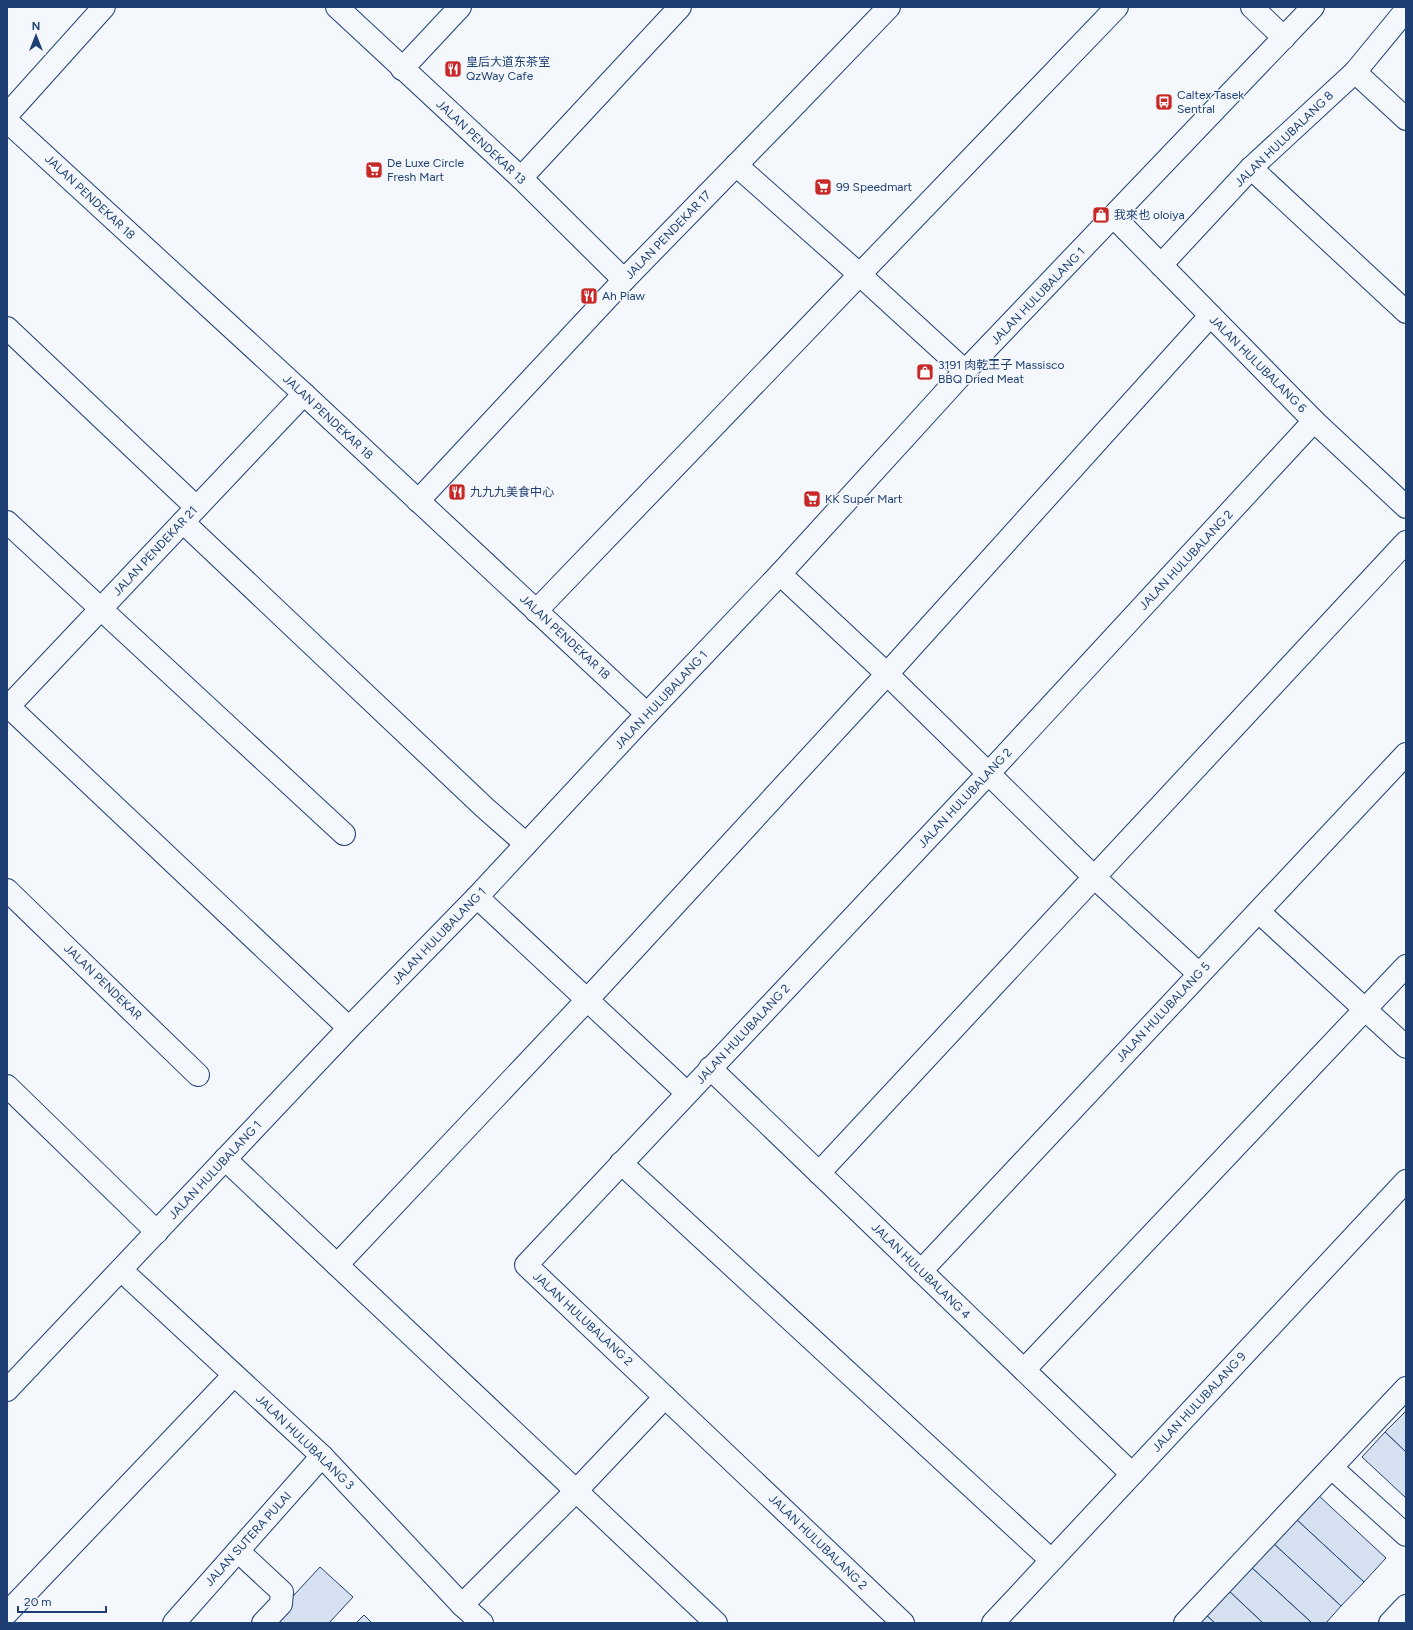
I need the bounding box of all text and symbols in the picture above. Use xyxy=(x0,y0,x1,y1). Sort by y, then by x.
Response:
north arrow xyxy=(16,16,56,56)
text: N xyxy=(32,20,40,33)
place label: 皇后大道东茶室 QzWay Cafe xyxy=(466,55,550,83)
restaurant icon: 皇后大道东茶室 QzWay Cafe xyxy=(443,59,463,79)
place label: Caltex Tasek Sentral xyxy=(1177,88,1244,116)
street label: JALAN HULUBALANG 8 xyxy=(1232,88,1336,190)
bus stop icon: Caltex Tasek Sentral xyxy=(1154,92,1174,112)
street label: JALAN PENDEKAR 13 xyxy=(433,97,529,187)
street label: JALAN PENDEKAR 18 xyxy=(42,152,138,242)
place label: De Luxe Circle Fresh Mart xyxy=(387,156,464,184)
supermarket icon: De Luxe Circle Fresh Mart xyxy=(364,160,384,180)
supermarket icon: 99 Speedmart xyxy=(813,177,833,197)
place label: 99 Speedmart xyxy=(836,180,913,194)
street label: JALAN PENDEKAR 17 xyxy=(622,188,714,282)
shop icon: 我來也 oloiya xyxy=(1091,205,1111,225)
place label: 我來也 oloiya xyxy=(1114,208,1185,222)
street label: JALAN HULUBALANG 1 xyxy=(988,245,1088,347)
restaurant icon: Ah Piaw xyxy=(579,286,599,306)
place label: Ah Piaw xyxy=(602,289,646,303)
street label: JALAN HULUBALANG 6 xyxy=(1207,313,1309,415)
place label: 3191 肉乾王子 Massisco BBQ Dried Meat xyxy=(938,358,1064,386)
shop icon: 3191 肉乾王子 Massisco BBQ Dried Meat xyxy=(915,362,935,382)
street label: JALAN PENDEKAR 18 xyxy=(280,372,376,462)
restaurant icon: 九九九美食中心 xyxy=(447,482,467,502)
place label: 九九九美食中心 xyxy=(470,485,554,499)
supermarket icon: KK Super Mart xyxy=(802,489,822,509)
place label: KK Super Mart xyxy=(825,492,903,506)
street label: JALAN PENDEKAR 21 xyxy=(110,503,200,599)
street label: JALAN HULUBALANG 2 xyxy=(1136,507,1236,613)
street label: JALAN PENDEKAR 18 xyxy=(517,592,613,682)
street label: JALAN HULUBALANG 1 xyxy=(612,648,710,752)
street label: JALAN HULUBALANG 2 xyxy=(915,745,1015,851)
street label: JALAN HULUBALANG 1 xyxy=(389,885,489,987)
street label: JALAN PENDEKAR xyxy=(61,941,145,1023)
street label: JALAN HULUBALANG 5 xyxy=(1113,959,1213,1065)
street label: JALAN HULUBALANG 2 xyxy=(693,981,793,1087)
street label: JALAN HULUBALANG 1 xyxy=(166,1118,264,1222)
street label: JALAN HULUBALANG 4 xyxy=(869,1220,974,1322)
street label: JALAN HULUBALANG 2 xyxy=(530,1269,636,1369)
street label: JALAN HULUBALANG 9 xyxy=(1149,1349,1249,1455)
street label: JALAN HULUBALANG 3 xyxy=(253,1392,357,1492)
street label: JALAN SUTERA PULAI xyxy=(202,1489,294,1589)
street label: JALAN HULUBALANG 2 xyxy=(766,1491,870,1593)
scale bar xyxy=(18,1588,106,1614)
text: 20 m xyxy=(24,1595,52,1609)

